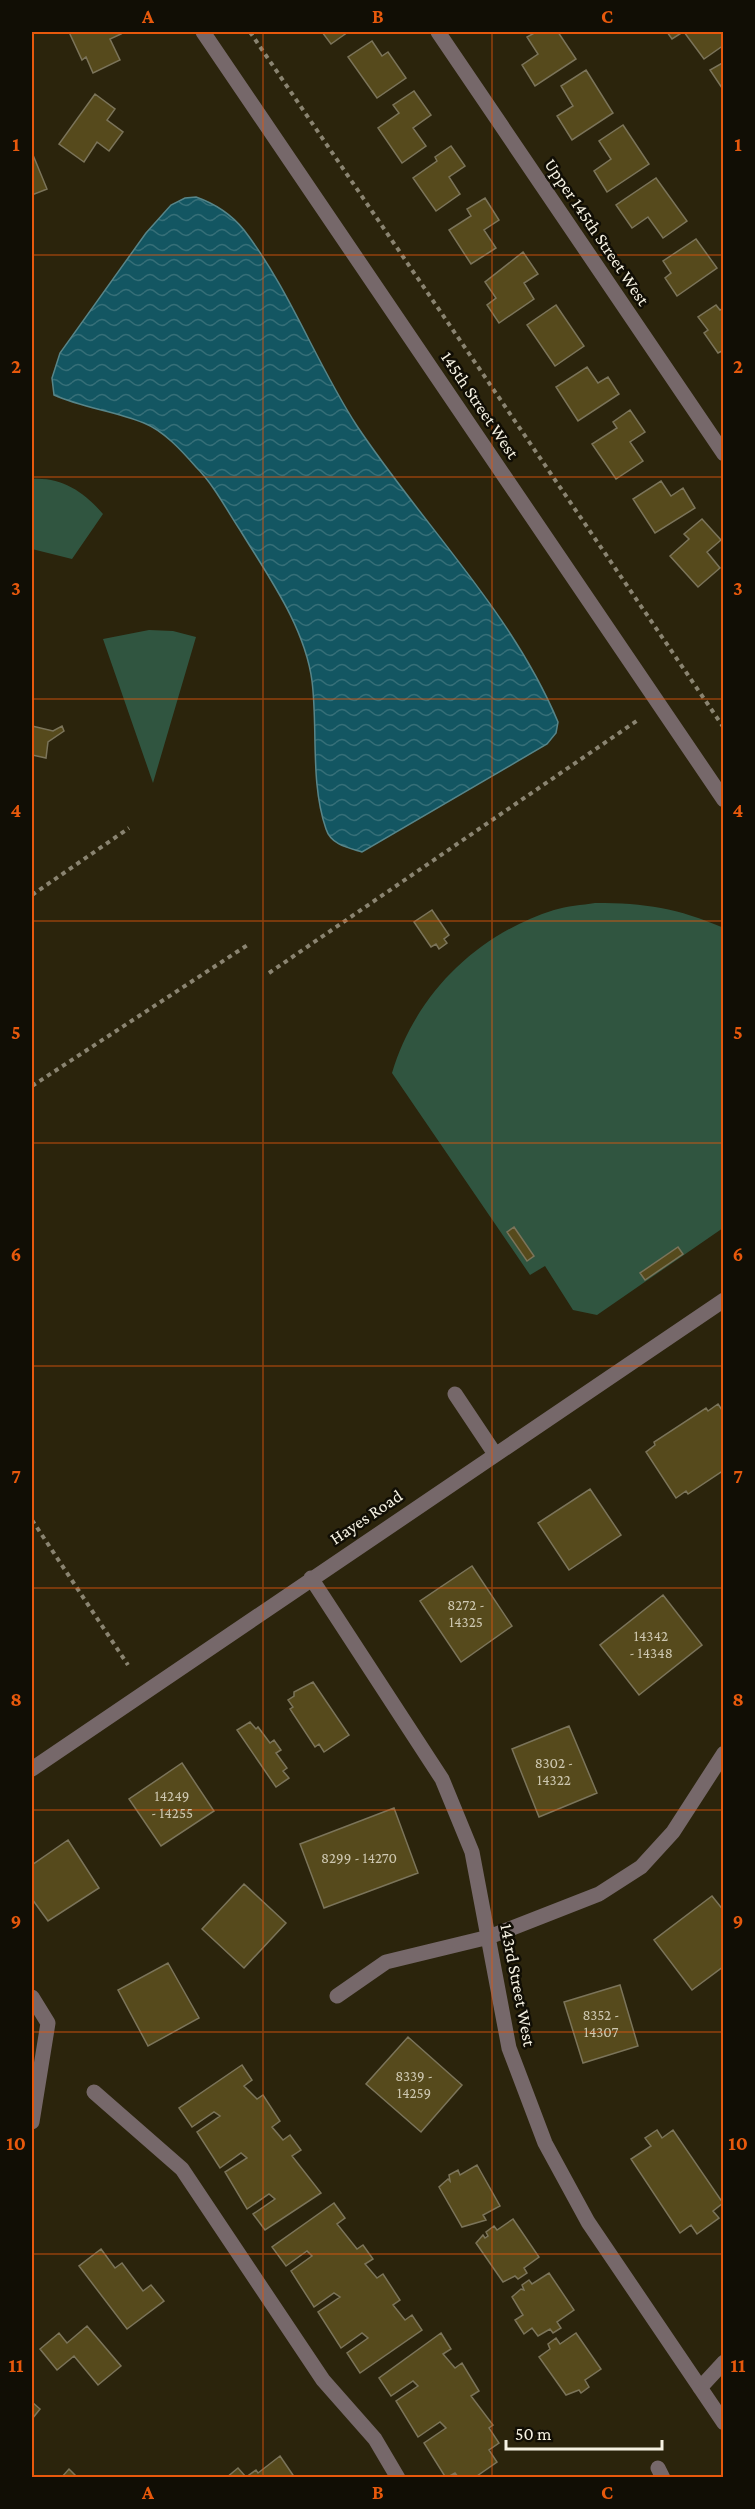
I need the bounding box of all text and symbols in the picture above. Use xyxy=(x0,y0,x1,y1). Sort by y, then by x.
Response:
text: A xyxy=(141,5,155,27)
text: B xyxy=(372,5,384,27)
text: C xyxy=(601,5,613,27)
text: 1 xyxy=(12,133,20,155)
text: 1 xyxy=(734,133,742,155)
street label: Upper 145th Street West xyxy=(540,155,654,310)
street label: 145th Street West xyxy=(437,348,524,463)
text: 2 xyxy=(11,355,21,377)
text: 2 xyxy=(733,355,743,377)
text: 3 xyxy=(11,577,21,599)
text: 3 xyxy=(733,577,743,599)
text: 4 xyxy=(11,799,22,821)
text: 4 xyxy=(733,799,744,821)
text: 5 xyxy=(11,1021,21,1043)
text: 5 xyxy=(733,1021,743,1043)
text: 6 xyxy=(11,1243,21,1265)
text: 6 xyxy=(733,1243,743,1265)
text: 7 xyxy=(11,1465,21,1487)
text: 7 xyxy=(733,1465,743,1487)
street label: Hayes Road xyxy=(326,1485,406,1549)
house number: 8272 - 14325 xyxy=(447,1597,485,1630)
house number: 14342 - 14348 xyxy=(629,1628,673,1661)
text: 8 xyxy=(10,1688,22,1710)
text: 8 xyxy=(732,1688,744,1710)
house number: 8302 - 14322 xyxy=(535,1755,573,1788)
house number: 14249 - 14255 xyxy=(151,1788,193,1821)
house number: 8299 - 14270 xyxy=(321,1850,397,1866)
text: 9 xyxy=(11,1910,21,1932)
text: 9 xyxy=(733,1910,743,1932)
street label: 143rd Street West xyxy=(496,1922,540,2049)
house number: 8352 - 14307 xyxy=(582,2007,620,2040)
house number: 8339 - 14259 xyxy=(395,2068,433,2101)
text: 10 xyxy=(6,2132,26,2154)
text: 10 xyxy=(728,2132,748,2154)
text: 11 xyxy=(9,2354,24,2376)
text: 11 xyxy=(731,2354,746,2376)
scale bar xyxy=(506,2413,662,2451)
text: 50 m xyxy=(515,2424,552,2444)
text: A xyxy=(141,2481,155,2503)
text: B xyxy=(372,2481,384,2503)
text: C xyxy=(601,2481,613,2503)

